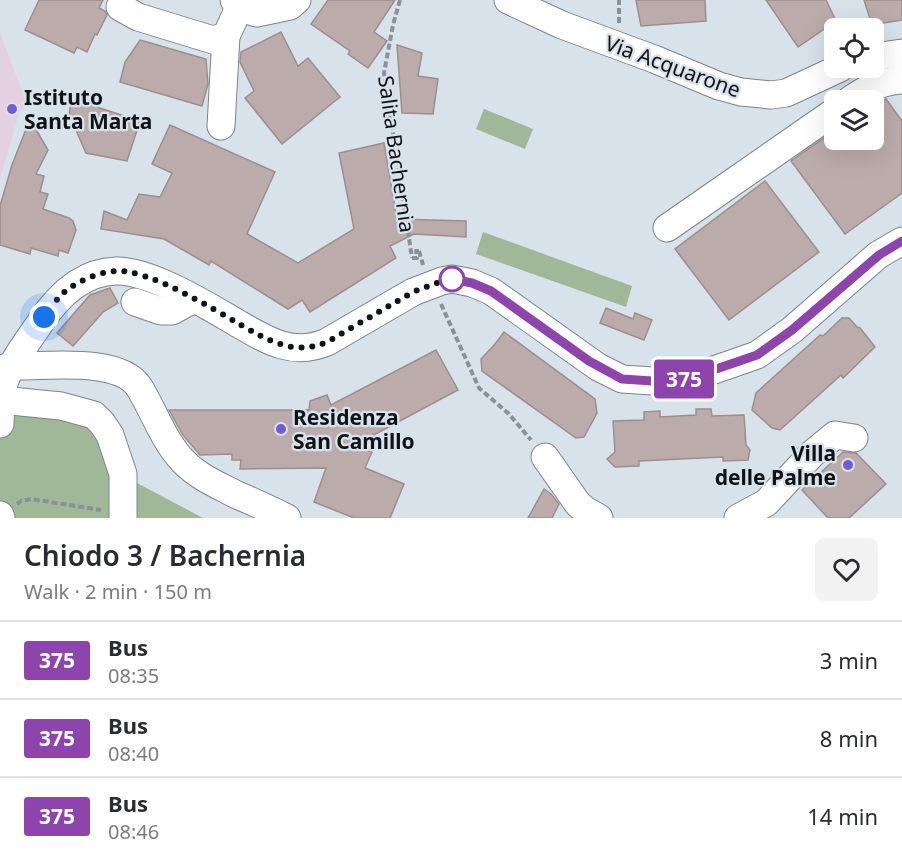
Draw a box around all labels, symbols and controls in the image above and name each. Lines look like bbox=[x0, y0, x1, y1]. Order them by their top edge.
map controls bbox=[824, 18, 884, 150]
button: locate bbox=[824, 18, 884, 78]
street label: Via Acquarone bbox=[601, 29, 745, 103]
street label: Salita Bachernia bbox=[372, 74, 422, 234]
place label: Istituto Santa Marta bbox=[24, 83, 152, 135]
button: layers bbox=[824, 90, 884, 150]
marker: Istituto Santa Marta bbox=[5, 102, 19, 116]
unlabelled marker bbox=[439, 266, 465, 292]
your location bbox=[29, 302, 59, 332]
line badge: 375 bbox=[650, 360, 718, 398]
text: 375 bbox=[666, 365, 702, 393]
place label: Residenza San Camillo bbox=[293, 403, 415, 455]
marker: Residenza San Camillo bbox=[274, 422, 288, 436]
place label: Villa delle Palme bbox=[715, 439, 836, 491]
marker: Villa delle Palme bbox=[841, 458, 855, 472]
text: Chiodo 3 / Bachernia bbox=[24, 536, 306, 574]
button: heart bbox=[815, 538, 878, 601]
text: Walk · 2 min · 150 m bbox=[24, 578, 212, 605]
text: Bus bbox=[108, 632, 148, 662]
text: 3 min bbox=[820, 645, 878, 675]
text: 375 bbox=[39, 646, 75, 674]
text: 08:35 bbox=[108, 662, 159, 689]
text: Bus bbox=[108, 710, 148, 740]
text: 8 min bbox=[820, 723, 878, 753]
text: 375 bbox=[39, 724, 75, 752]
text: 08:40 bbox=[108, 740, 159, 767]
text: Bus bbox=[108, 788, 148, 818]
text: 14 min bbox=[807, 801, 878, 831]
text: 375 bbox=[39, 802, 75, 830]
text: 08:46 bbox=[108, 818, 159, 845]

